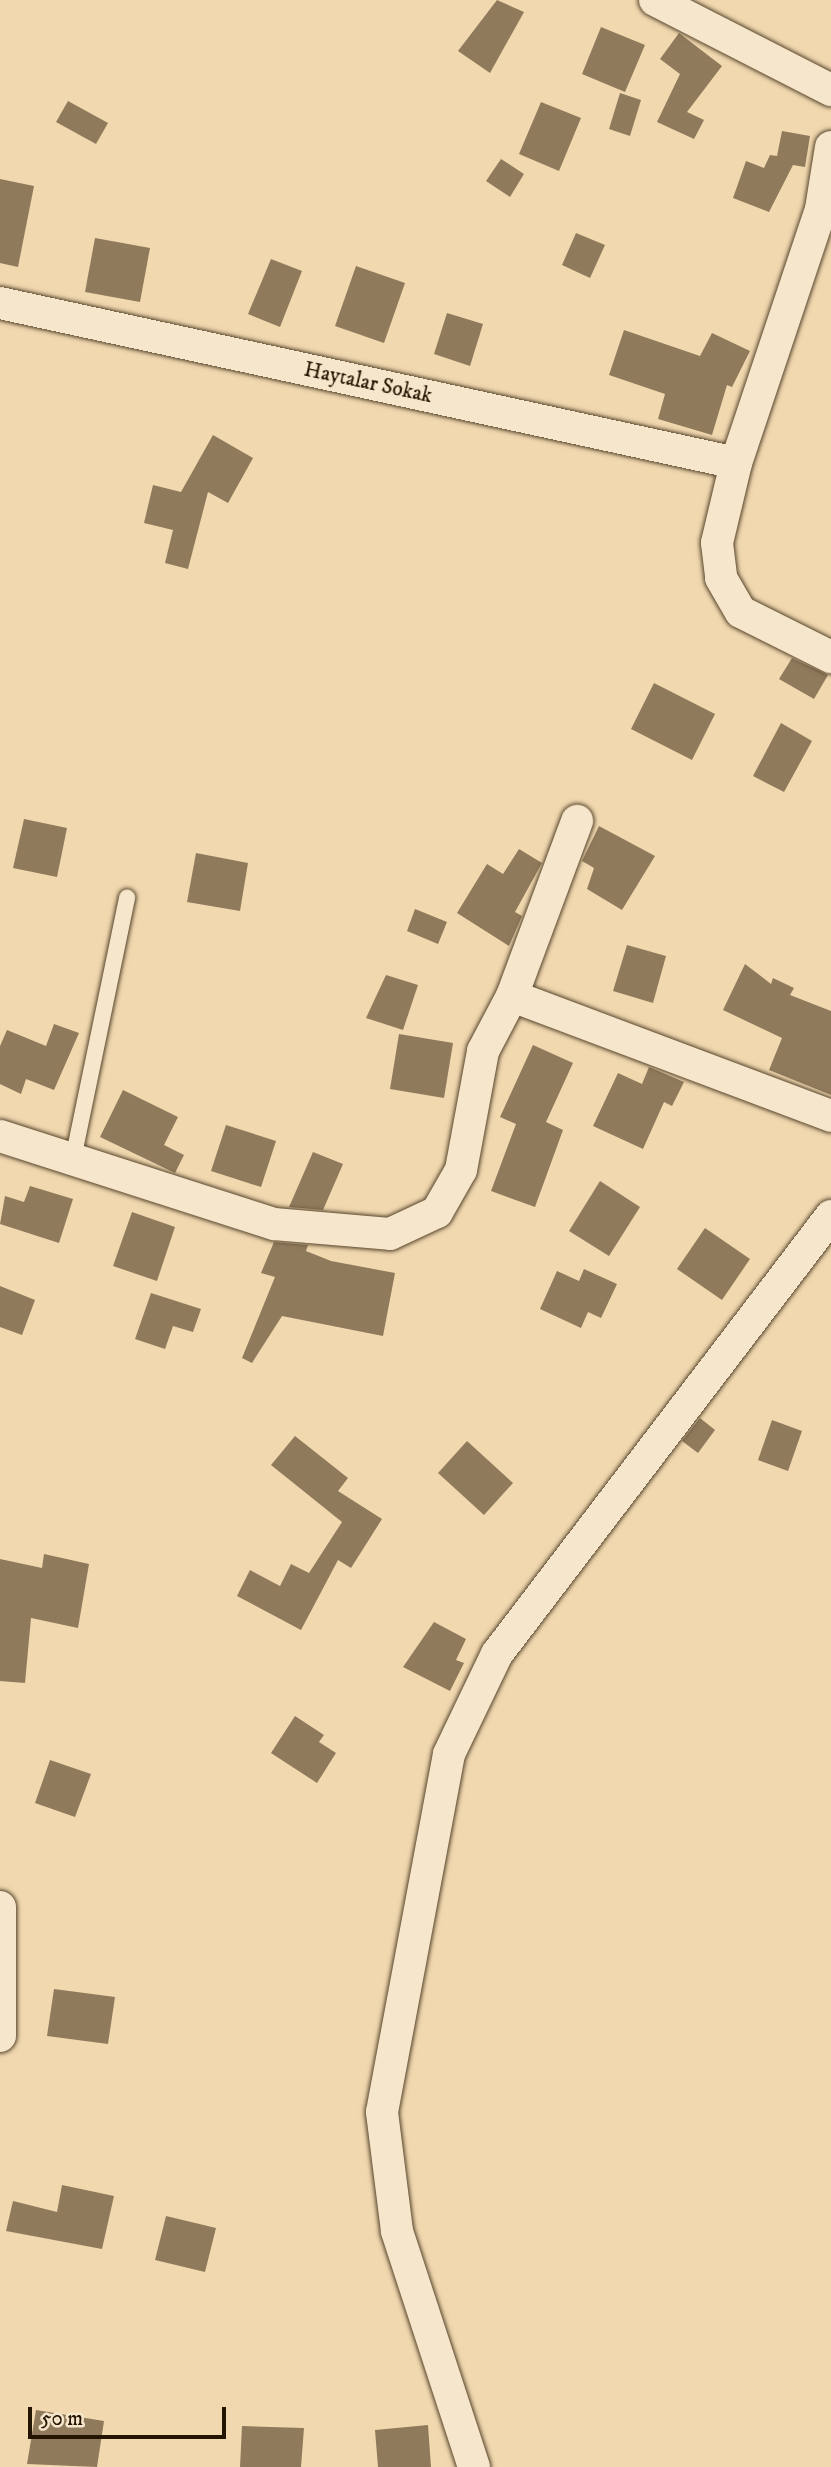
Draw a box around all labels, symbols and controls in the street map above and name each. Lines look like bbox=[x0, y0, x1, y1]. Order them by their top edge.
street label: Haytalar Sokak bbox=[302, 357, 434, 409]
scale bar bbox=[32, 2394, 229, 2438]
text: 50 m bbox=[41, 2406, 83, 2432]

